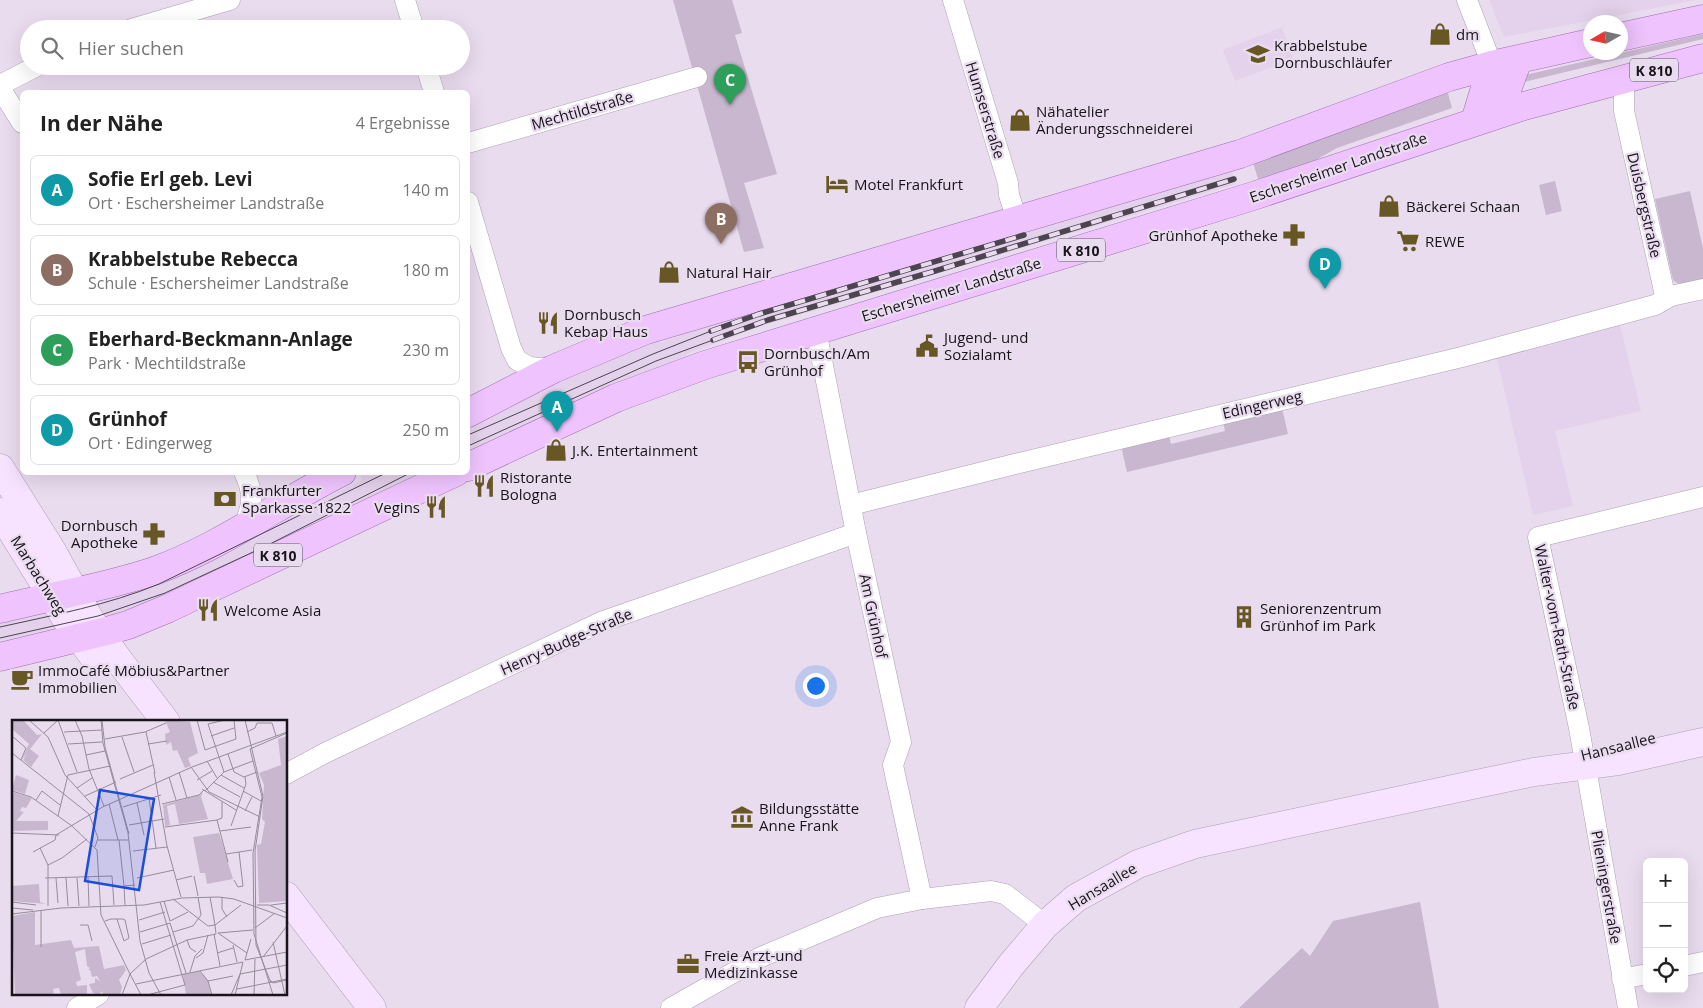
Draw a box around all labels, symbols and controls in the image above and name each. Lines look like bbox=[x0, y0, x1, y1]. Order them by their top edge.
north arrow bbox=[1583, 15, 1628, 60]
search box bbox=[20, 20, 470, 75]
shop icon: dm bbox=[1427, 21, 1453, 47]
place label: dm bbox=[1456, 24, 1479, 44]
icon: search bbox=[38, 34, 66, 62]
text: Hier suchen bbox=[78, 35, 184, 61]
place label: Krabbelstube Dornbuschläufer bbox=[1274, 35, 1392, 72]
school or university icon: Krabbelstube Dornbuschläufer bbox=[1245, 41, 1271, 67]
road number: K 810 bbox=[1630, 58, 1678, 82]
street label: Humserstraße bbox=[962, 59, 1010, 161]
pin: C bbox=[714, 64, 746, 105]
street label: Mechtildstraße bbox=[529, 86, 635, 134]
place label: Nähatelier Änderungsschneiderei bbox=[1036, 101, 1193, 138]
shop icon: Nähatelier Änderungsschneiderei bbox=[1007, 107, 1033, 133]
text: In der Nähe bbox=[40, 109, 163, 137]
text: 4 Ergebnisse bbox=[356, 112, 450, 134]
street label: Eschersheimer Landstraße bbox=[1247, 127, 1429, 207]
street label: Duisbergstraße bbox=[1623, 150, 1667, 260]
text: Sofie Erl geb. Levi bbox=[88, 166, 252, 192]
hotel icon: Motel Frankfurt bbox=[824, 171, 850, 197]
place label: Motel Frankfurt bbox=[854, 174, 963, 194]
text: A bbox=[51, 179, 63, 201]
text: 140 m bbox=[403, 179, 449, 201]
text: Ort · Eschersheimer Landstraße bbox=[88, 192, 324, 214]
shop icon: Bäckerei Schaan bbox=[1376, 193, 1402, 219]
place label: Bäckerei Schaan bbox=[1406, 196, 1520, 216]
pin: B bbox=[705, 203, 737, 244]
pharmacy icon: Grünhof Apotheke bbox=[1281, 222, 1307, 248]
place label: Grünhof Apotheke bbox=[1148, 225, 1278, 245]
supermarket icon: REWE bbox=[1395, 228, 1421, 254]
place label: REWE bbox=[1425, 231, 1465, 251]
road number: K 810 bbox=[1057, 238, 1105, 262]
text: Krabbelstube Rebecca bbox=[88, 246, 298, 272]
pin: D bbox=[1309, 248, 1341, 289]
street label: Eschersheimer Landstraße bbox=[859, 252, 1043, 326]
text: B bbox=[52, 259, 62, 281]
text: 180 m bbox=[403, 259, 449, 281]
shop icon: Natural Hair bbox=[656, 259, 682, 285]
place label: Natural Hair bbox=[686, 262, 772, 282]
text: Schule · Eschersheimer Landstraße bbox=[88, 272, 349, 294]
place label: Dornbusch Kebap Haus bbox=[564, 304, 648, 341]
restaurant icon: Dornbusch Kebap Haus bbox=[535, 310, 561, 336]
text: Eberhard-Beckmann-Anlage bbox=[88, 326, 353, 352]
place label: Jugend- und Sozialamt bbox=[942, 327, 1028, 364]
public building icon: Jugend- und Sozialamt bbox=[914, 333, 940, 359]
text: C bbox=[52, 339, 62, 361]
text: 230 m bbox=[403, 339, 449, 361]
place label: Dornbusch/Am Grünhof bbox=[764, 343, 870, 380]
bus stop icon: Dornbusch/Am Grünhof bbox=[735, 349, 761, 375]
text: Park · Mechtildstraße bbox=[88, 352, 246, 374]
street label: Edingerweg bbox=[1220, 385, 1304, 423]
pin: A bbox=[541, 391, 573, 432]
text: Grünhof bbox=[88, 406, 167, 432]
text: D bbox=[51, 419, 63, 441]
text: 250 m bbox=[403, 419, 449, 441]
text: Ort · Edingerweg bbox=[88, 432, 212, 454]
shop icon: J.K. Entertainment bbox=[543, 437, 569, 463]
place label: J.K. Entertainment bbox=[570, 440, 698, 460]
place label: Ristorante Bologna bbox=[500, 467, 572, 504]
restaurant icon: Ristorante Bologna bbox=[471, 473, 497, 499]
place label: Frankfurter Sparkasse 1822 bbox=[242, 480, 351, 517]
bank icon: Frankfurter Sparkasse 1822 bbox=[212, 486, 238, 512]
restaurant icon: Vegins bbox=[423, 494, 449, 520]
place label: Vegins bbox=[374, 497, 420, 517]
place label: Dornbusch Apotheke bbox=[61, 515, 138, 552]
pharmacy icon: Dornbusch Apotheke bbox=[141, 521, 167, 547]
street label: Marbachweg bbox=[7, 532, 71, 618]
street label: Walter-vom-Rath-Straße bbox=[1531, 542, 1585, 712]
road number: K 810 bbox=[254, 544, 302, 566]
street label: Am Grünhof bbox=[855, 572, 893, 661]
restaurant icon: Welcome Asia bbox=[195, 597, 221, 623]
place label: Seniorenzentrum Grünhof im Park bbox=[1260, 598, 1382, 635]
place label: Welcome Asia bbox=[224, 600, 321, 620]
street label: Henry-Budge-Straße bbox=[497, 603, 635, 679]
building icon: Seniorenzentrum Grünhof im Park bbox=[1231, 604, 1257, 630]
place label: ImmoCafé Möbius&Partner Immobilien bbox=[38, 660, 229, 697]
cafe icon: ImmoCafé Möbius&Partner Immobilien bbox=[9, 666, 35, 692]
your location bbox=[803, 673, 829, 699]
inset map bbox=[12, 720, 288, 996]
street label: Hansaallee bbox=[1578, 727, 1658, 765]
place label: Bildungsstätte Anne Frank bbox=[759, 798, 859, 835]
museum icon: Bildungsstätte Anne Frank bbox=[729, 804, 755, 830]
street label: Plieningerstraße bbox=[1587, 829, 1627, 945]
street label: Hansaallee bbox=[1064, 858, 1140, 914]
map controls bbox=[1643, 858, 1688, 993]
button: + bbox=[1643, 858, 1688, 903]
button: − bbox=[1643, 903, 1688, 948]
place label: Freie Arzt-und Medizinkasse bbox=[704, 945, 803, 982]
button: locate bbox=[1643, 948, 1688, 993]
office icon: Freie Arzt-und Medizinkasse bbox=[675, 951, 701, 977]

